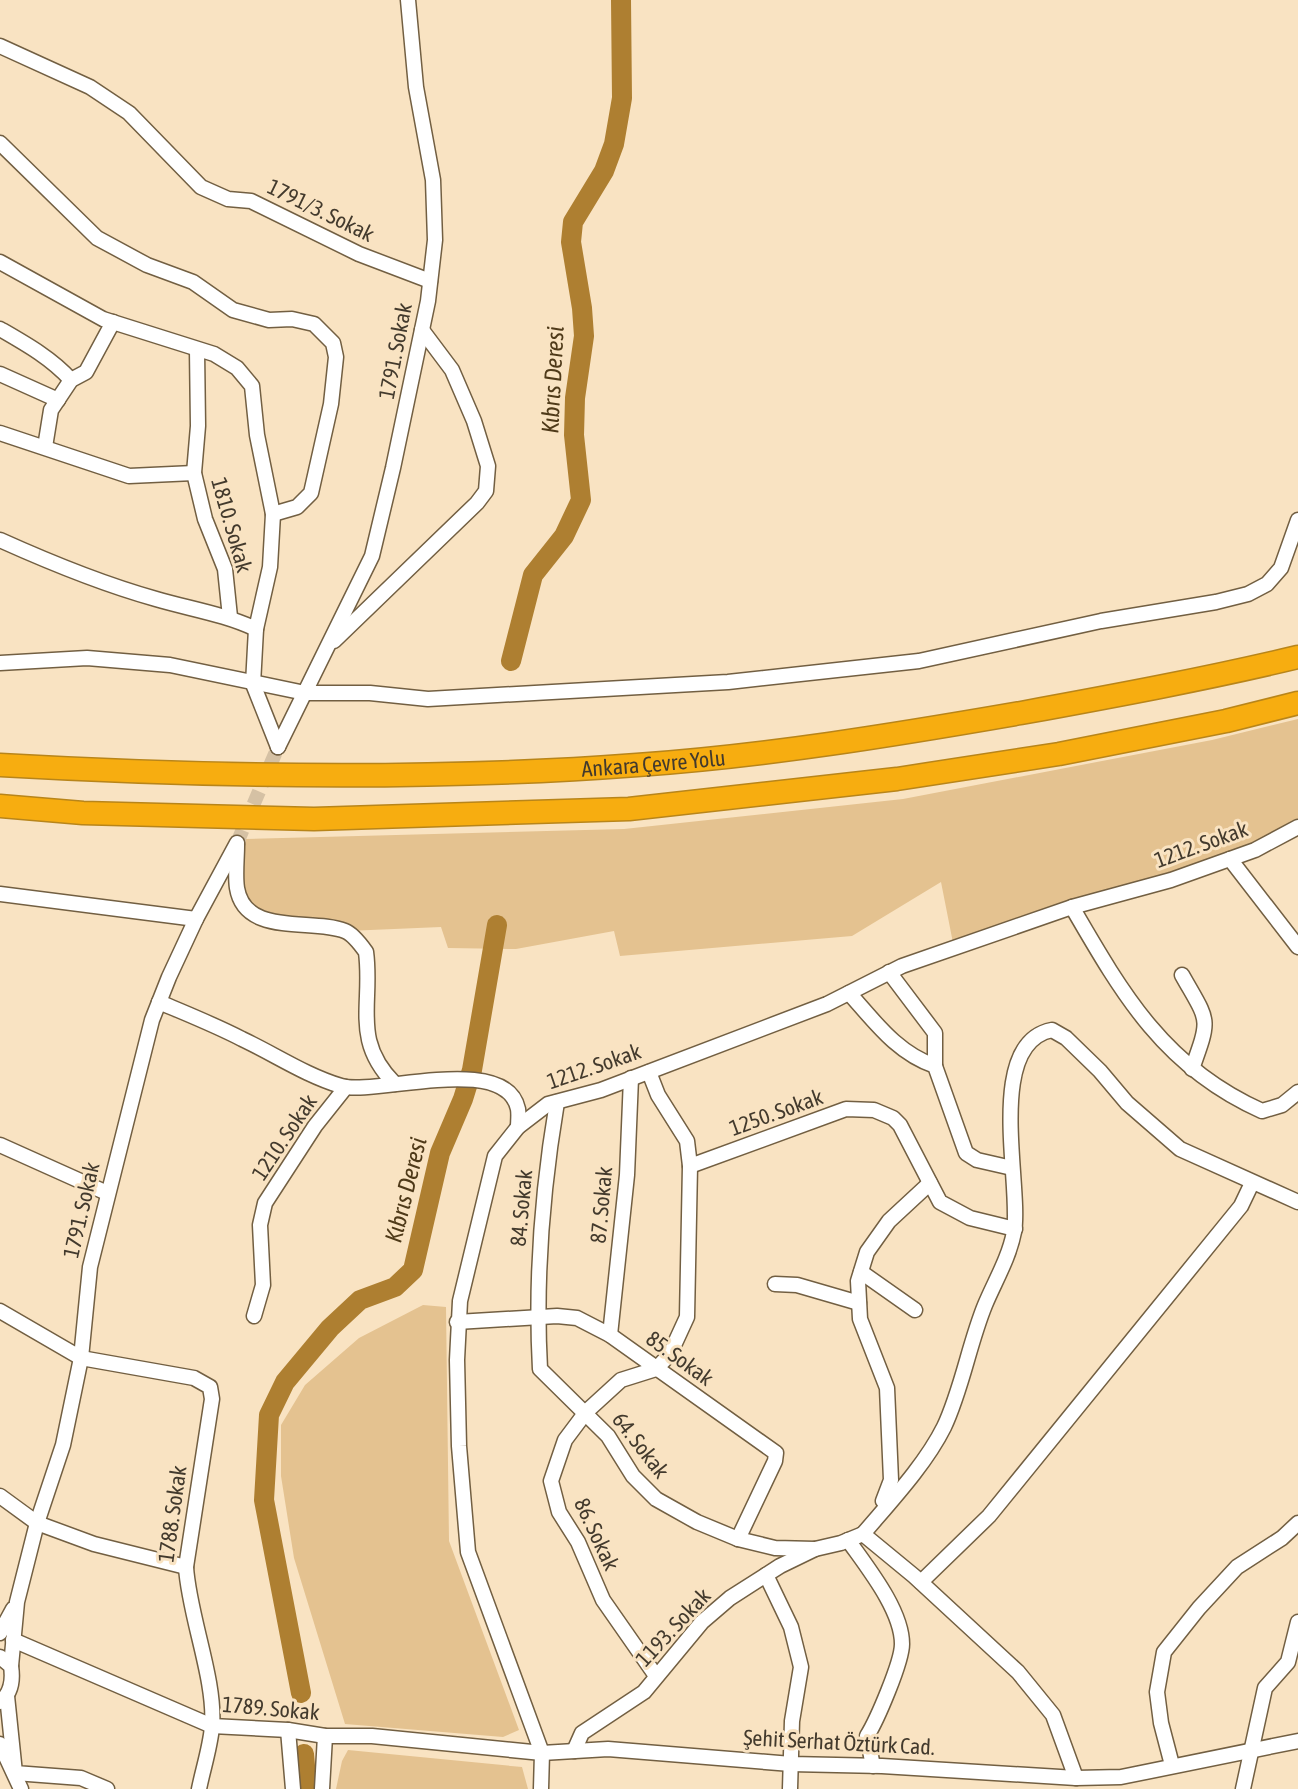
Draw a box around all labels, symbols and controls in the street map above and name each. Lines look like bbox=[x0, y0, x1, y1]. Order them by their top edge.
street label: 1791/3. Sokak bbox=[264, 173, 379, 247]
street label: 1791. Sokak bbox=[373, 300, 417, 401]
water label: Kıbrıs Deresi bbox=[536, 326, 569, 434]
street label: 1810. Sokak bbox=[206, 475, 258, 576]
street label: Ankara Çevre Yolu bbox=[581, 744, 727, 782]
street label: 1212. Sokak bbox=[1151, 815, 1252, 873]
street label: 1212. Sokak bbox=[544, 1038, 645, 1094]
street label: 1250. Sokak bbox=[726, 1083, 827, 1141]
street label: 1210. Sokak bbox=[246, 1089, 322, 1185]
water label: Kıbrıs Deresi bbox=[379, 1135, 432, 1245]
street label: 1791. Sokak bbox=[57, 1159, 105, 1260]
street label: 87. Sokak bbox=[585, 1165, 617, 1244]
street label: 84. Sokak bbox=[505, 1168, 537, 1247]
street label: 85. Sokak bbox=[641, 1325, 719, 1391]
street label: 64. Sokak bbox=[607, 1407, 675, 1484]
street label: 1788. Sokak bbox=[152, 1464, 192, 1564]
street label: 86. Sokak bbox=[569, 1494, 625, 1575]
street label: 1193. Sokak bbox=[630, 1582, 716, 1672]
street label: 1789. Sokak bbox=[221, 1691, 321, 1725]
street label: Şehit Serhat Öztürk Cad. bbox=[743, 1724, 935, 1760]

